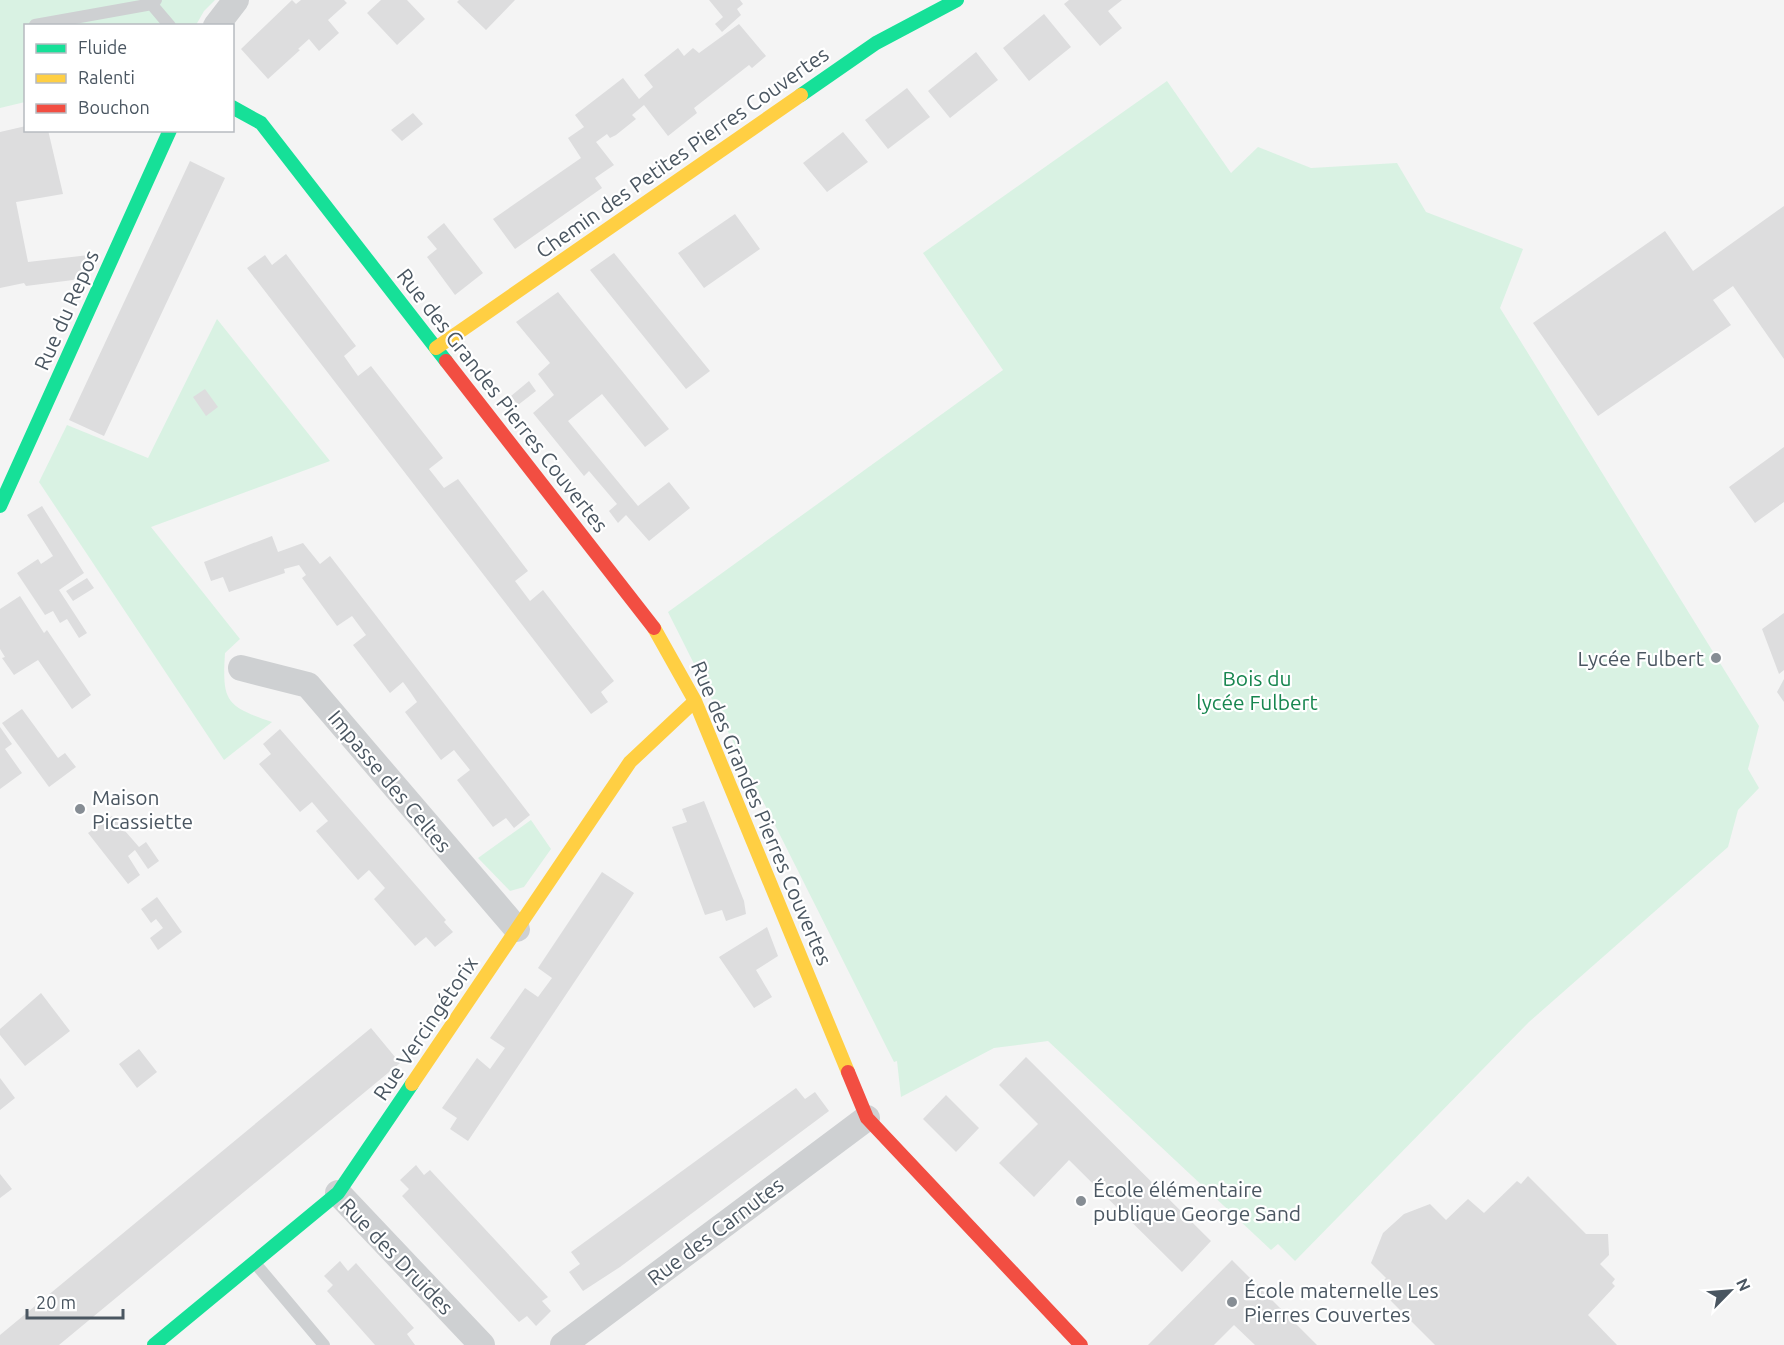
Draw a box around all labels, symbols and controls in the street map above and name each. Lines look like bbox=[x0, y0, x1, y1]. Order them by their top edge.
legend bbox=[24, 24, 234, 132]
text: Fluide bbox=[78, 37, 127, 57]
street label: Chemin des Petites Pierres Couvertes bbox=[531, 41, 833, 263]
text: Ralenti bbox=[78, 67, 135, 87]
text: Bouchon bbox=[78, 97, 150, 117]
street label: Rue du Repos bbox=[29, 246, 103, 374]
street label: Rue des Grandes Pierres Couvertes bbox=[393, 263, 613, 537]
place label: Lycée Fulbert bbox=[1577, 646, 1704, 670]
marker: Lycée Fulbert bbox=[1709, 651, 1723, 665]
street label: Rue des Grandes Pierres Couvertes bbox=[687, 657, 837, 969]
park label: Bois du lycée Fulbert bbox=[1196, 666, 1318, 714]
street label: Impasse des Celtes bbox=[324, 705, 456, 857]
place label: Maison Picassiette bbox=[92, 785, 193, 833]
marker: Maison Picassiette bbox=[73, 802, 87, 816]
street label: Rue Vercingétorix bbox=[368, 951, 482, 1104]
street label: Rue des Carnutes bbox=[642, 1172, 788, 1290]
place label: École élémentaire publique George Sand bbox=[1093, 1177, 1301, 1225]
street label: Rue des Druides bbox=[336, 1193, 458, 1319]
marker: École élémentaire publique George Sand bbox=[1074, 1194, 1088, 1208]
north arrow bbox=[1700, 1261, 1760, 1321]
text: N bbox=[1733, 1275, 1754, 1294]
place label: École maternelle Les Pierres Couvertes bbox=[1244, 1278, 1439, 1326]
scale bar bbox=[27, 1282, 123, 1320]
text: 20 m bbox=[36, 1292, 76, 1312]
marker: École maternelle Les Pierres Couvertes bbox=[1225, 1295, 1239, 1309]

